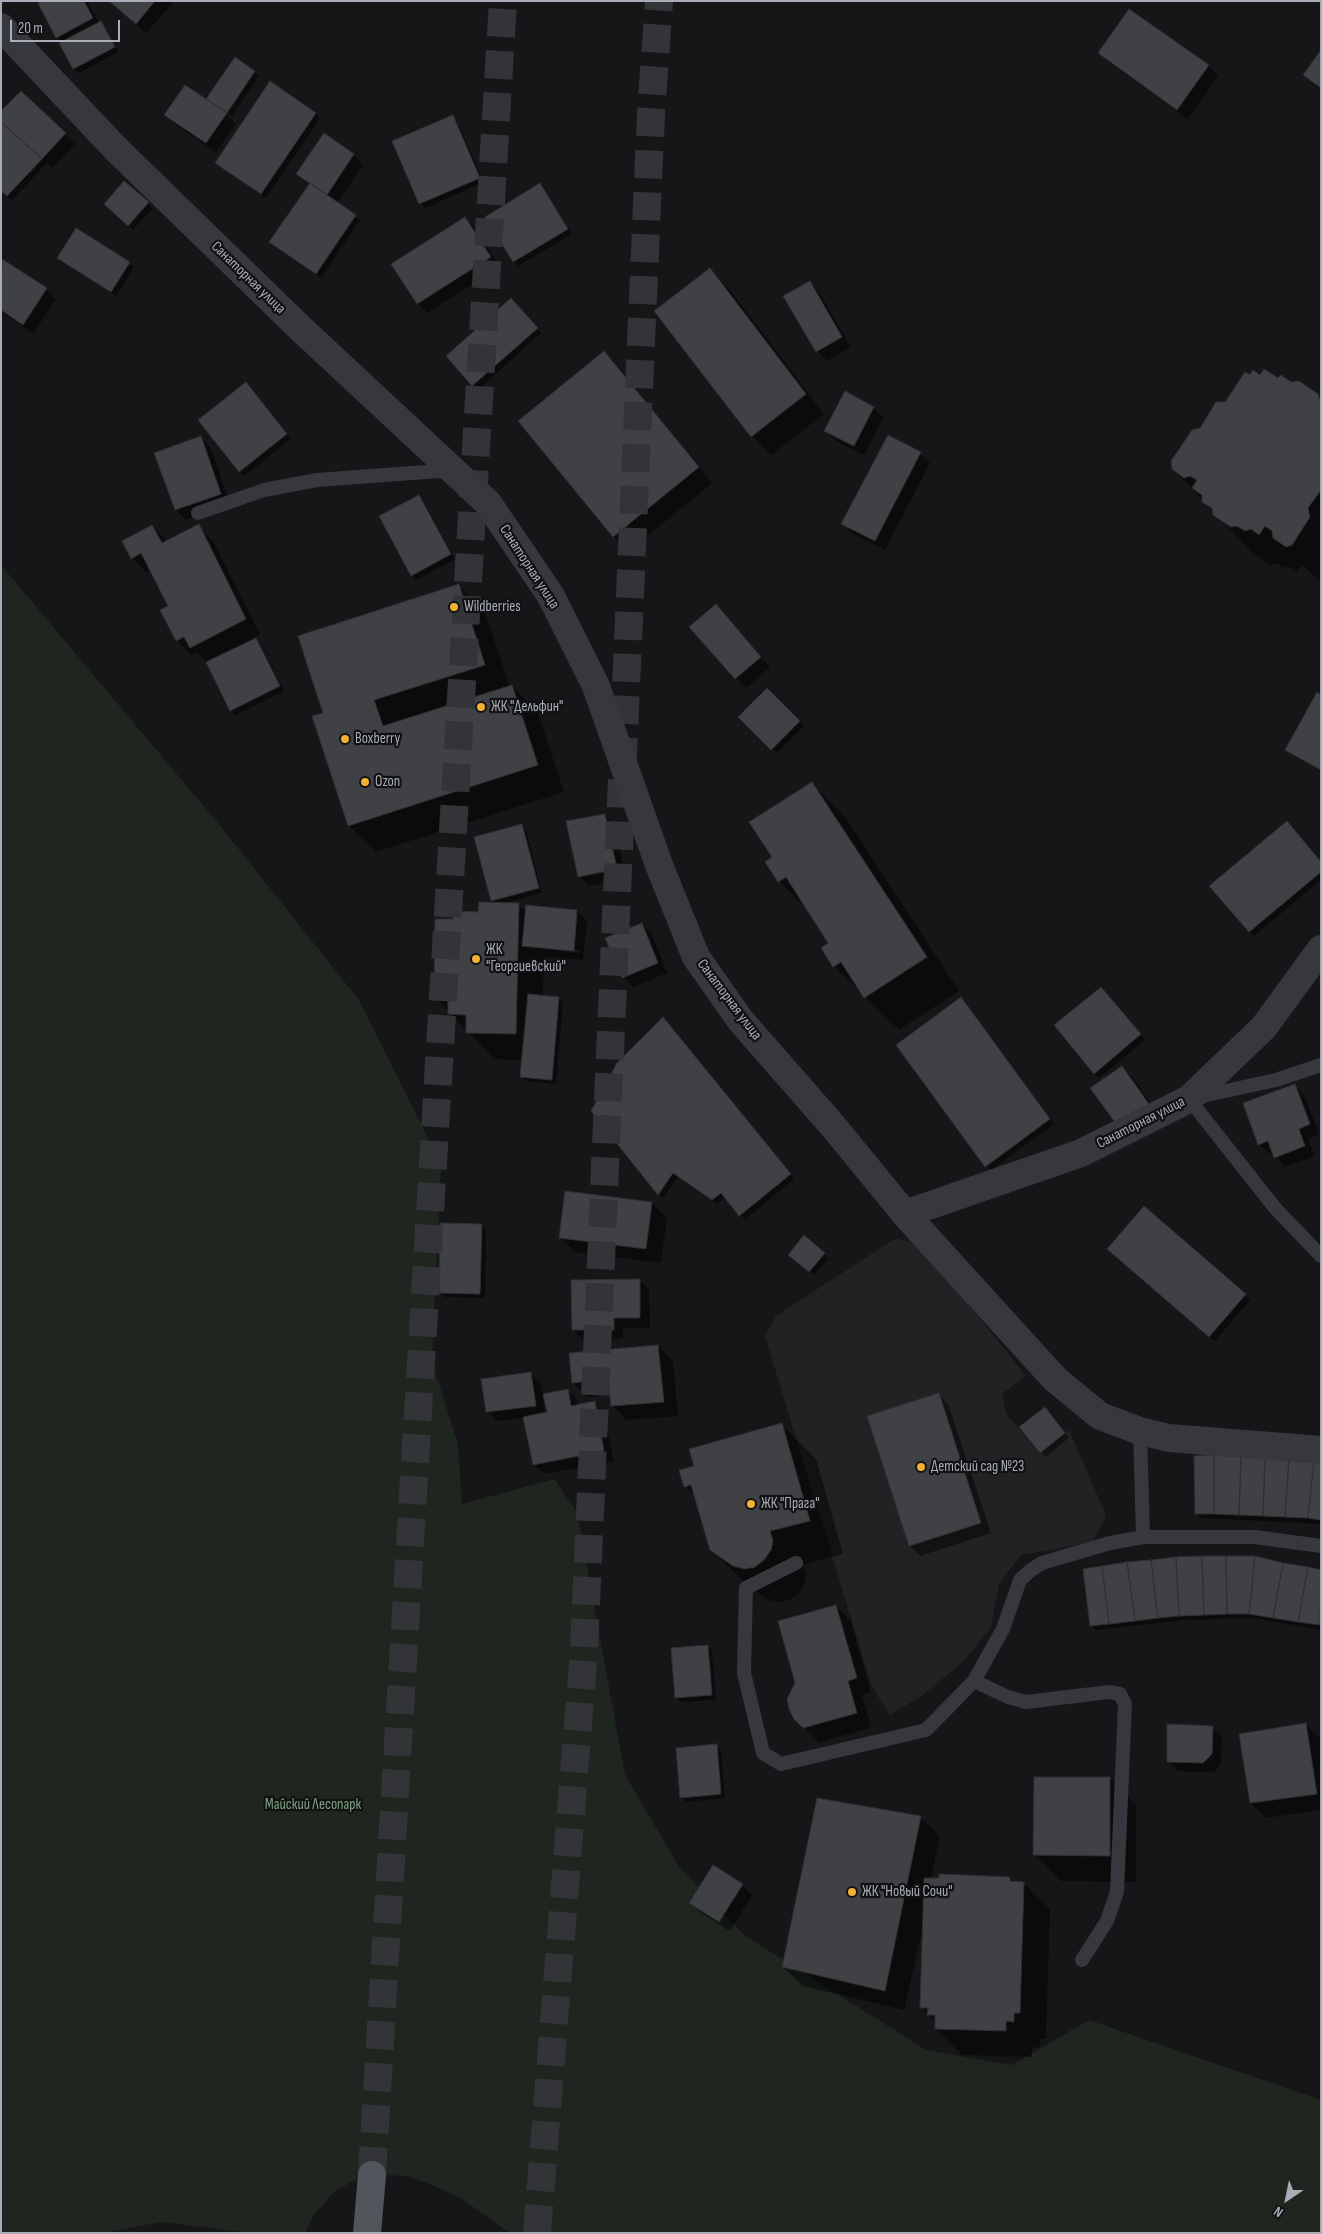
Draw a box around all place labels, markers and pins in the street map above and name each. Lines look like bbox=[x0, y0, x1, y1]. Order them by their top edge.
place label: Wildberries bbox=[464, 598, 521, 616]
marker: Wildberries bbox=[448, 601, 460, 613]
place label: ЖК "Дельфин" bbox=[491, 698, 563, 716]
marker: ЖК "Дельфин" bbox=[475, 701, 487, 713]
place label: Boxberry bbox=[355, 730, 400, 748]
marker: Boxberry bbox=[339, 733, 351, 745]
place label: Ozon bbox=[375, 773, 400, 791]
marker: Ozon bbox=[359, 776, 371, 788]
place label: ЖК "Георгиевский" bbox=[486, 941, 566, 976]
marker: ЖК "Георгиевский" bbox=[470, 953, 482, 965]
place label: Детский сад №23 bbox=[931, 1458, 1024, 1476]
marker: Детский сад №23 bbox=[915, 1461, 927, 1473]
place label: ЖК "Прага" bbox=[761, 1495, 820, 1513]
marker: ЖК "Прага" bbox=[745, 1498, 757, 1510]
place label: ЖК "Новый Сочи" bbox=[862, 1883, 953, 1901]
marker: ЖК "Новый Сочи" bbox=[846, 1886, 858, 1898]

